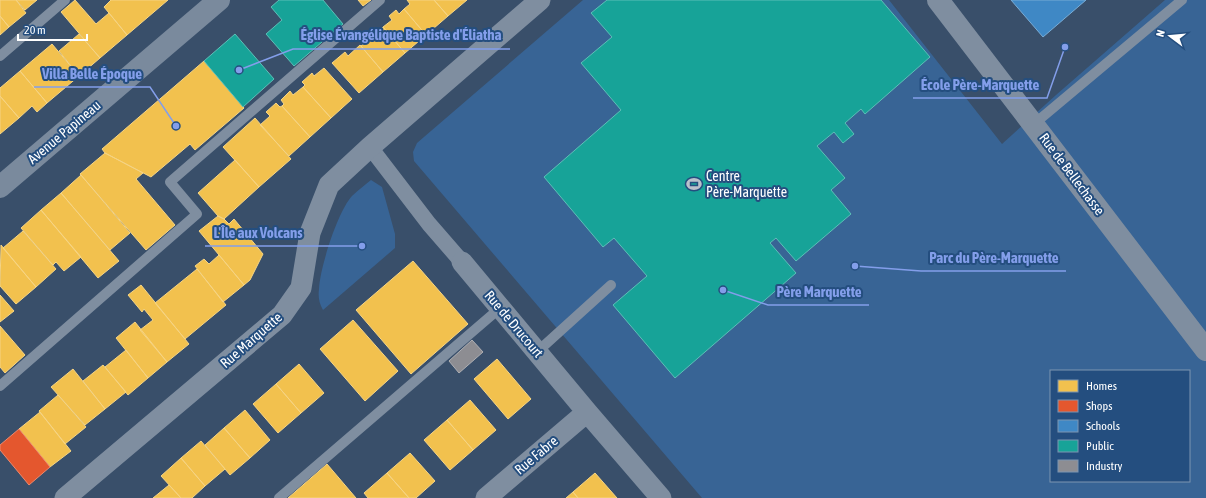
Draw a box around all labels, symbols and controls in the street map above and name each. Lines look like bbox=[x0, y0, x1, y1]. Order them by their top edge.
scale bar bbox=[18, 16, 87, 42]
north arrow bbox=[1150, 16, 1190, 56]
callout: Église Évangélique Baptiste d'Éliatha bbox=[293, 22, 510, 49]
text: 20 m bbox=[24, 23, 46, 37]
text: Église Évangélique Baptiste d'Éliatha bbox=[301, 26, 501, 43]
text: N bbox=[1154, 28, 1167, 38]
callout: Villa Belle Époque bbox=[34, 60, 150, 87]
text: Villa Belle Époque bbox=[41, 65, 142, 82]
callout: École Père-Marquette bbox=[913, 71, 1047, 98]
text: École Père-Marquette bbox=[921, 76, 1039, 93]
street label: Avenue Papineau bbox=[24, 97, 104, 167]
street label: Rue de Bellechasse bbox=[1036, 130, 1108, 218]
place label: Centre Père-Marquette bbox=[706, 168, 787, 200]
sports icon: Centre Père-Marquette bbox=[685, 175, 703, 193]
callout: L'Île aux Volcans bbox=[205, 219, 311, 246]
text: L'Île aux Volcans bbox=[213, 224, 303, 241]
callout: Parc du Père-Marquette bbox=[921, 244, 1066, 271]
text: Parc du Père-Marquette bbox=[929, 249, 1059, 266]
callout: Père Marquette bbox=[768, 278, 869, 305]
text: Père Marquette bbox=[776, 283, 862, 300]
street label: Rue de Drucourt bbox=[481, 287, 547, 361]
street label: Rue Marquette bbox=[217, 309, 285, 371]
legend bbox=[1050, 370, 1190, 482]
text: Homes bbox=[1086, 379, 1117, 393]
text: Shops bbox=[1086, 399, 1112, 413]
text: Schools bbox=[1086, 419, 1120, 433]
street label: Rue Fabre bbox=[511, 432, 561, 478]
text: Public bbox=[1086, 439, 1114, 453]
text: Industry bbox=[1086, 459, 1123, 473]

